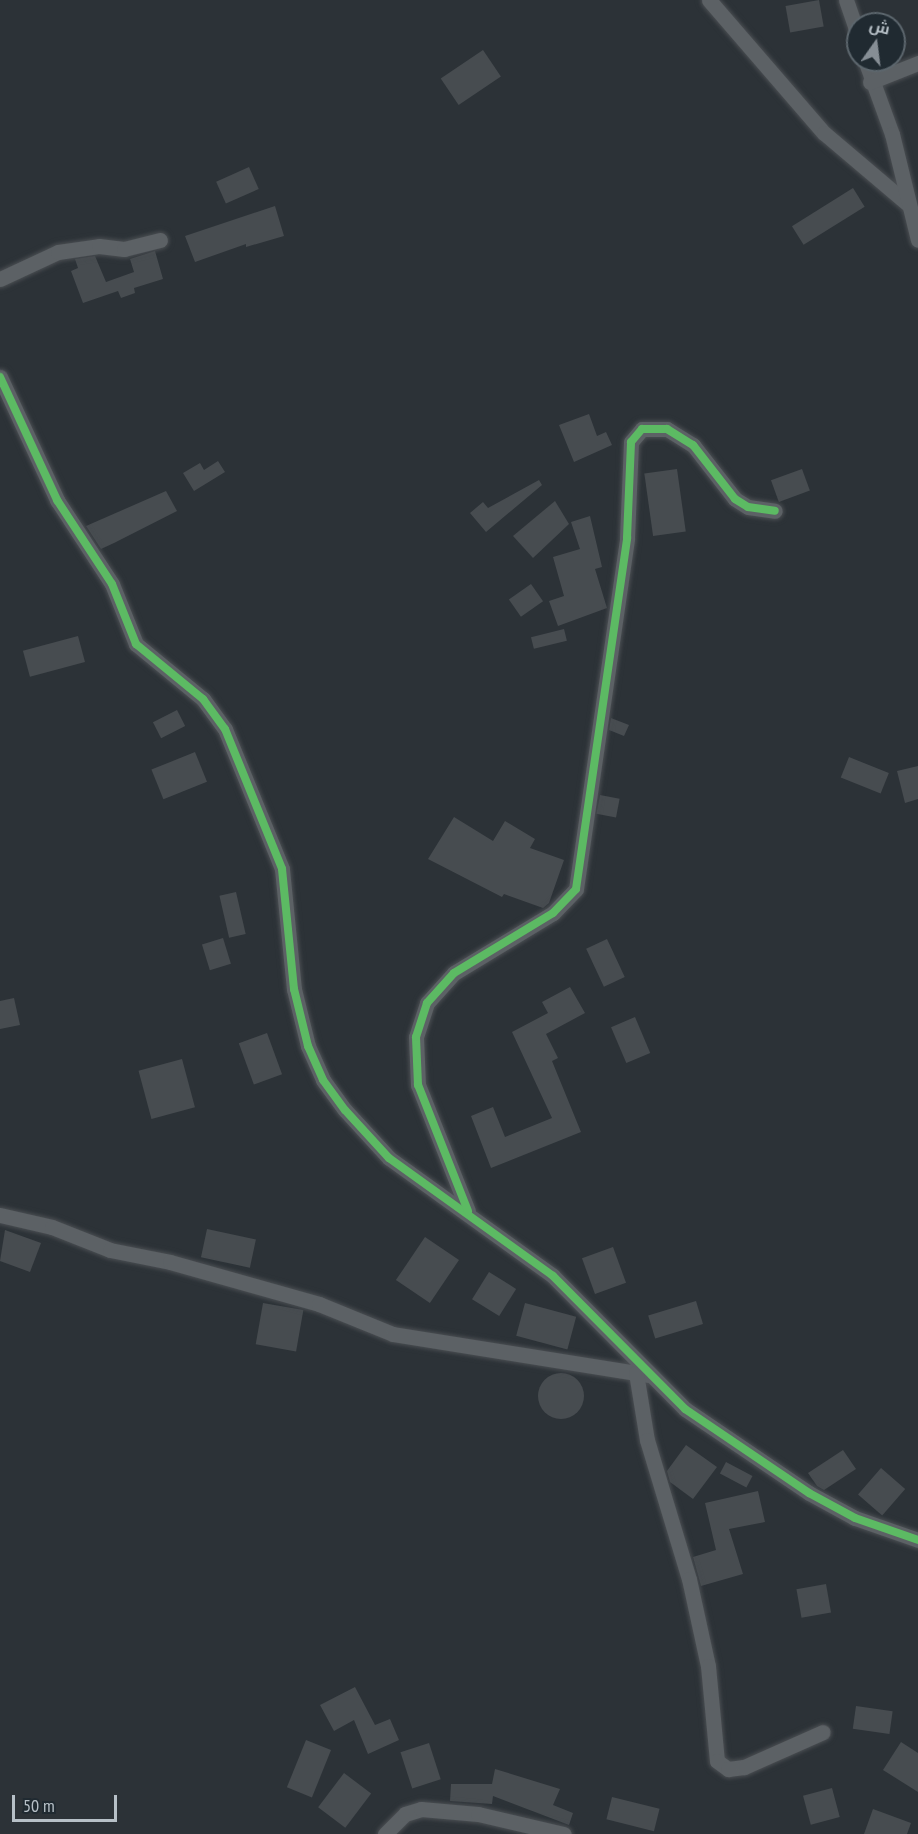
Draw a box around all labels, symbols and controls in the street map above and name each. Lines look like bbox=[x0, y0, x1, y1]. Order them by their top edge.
north arrow bbox=[846, 12, 906, 72]
text: ش bbox=[867, 14, 892, 39]
scale bar bbox=[15, 1783, 120, 1821]
text: 50 m bbox=[23, 1794, 55, 1817]

